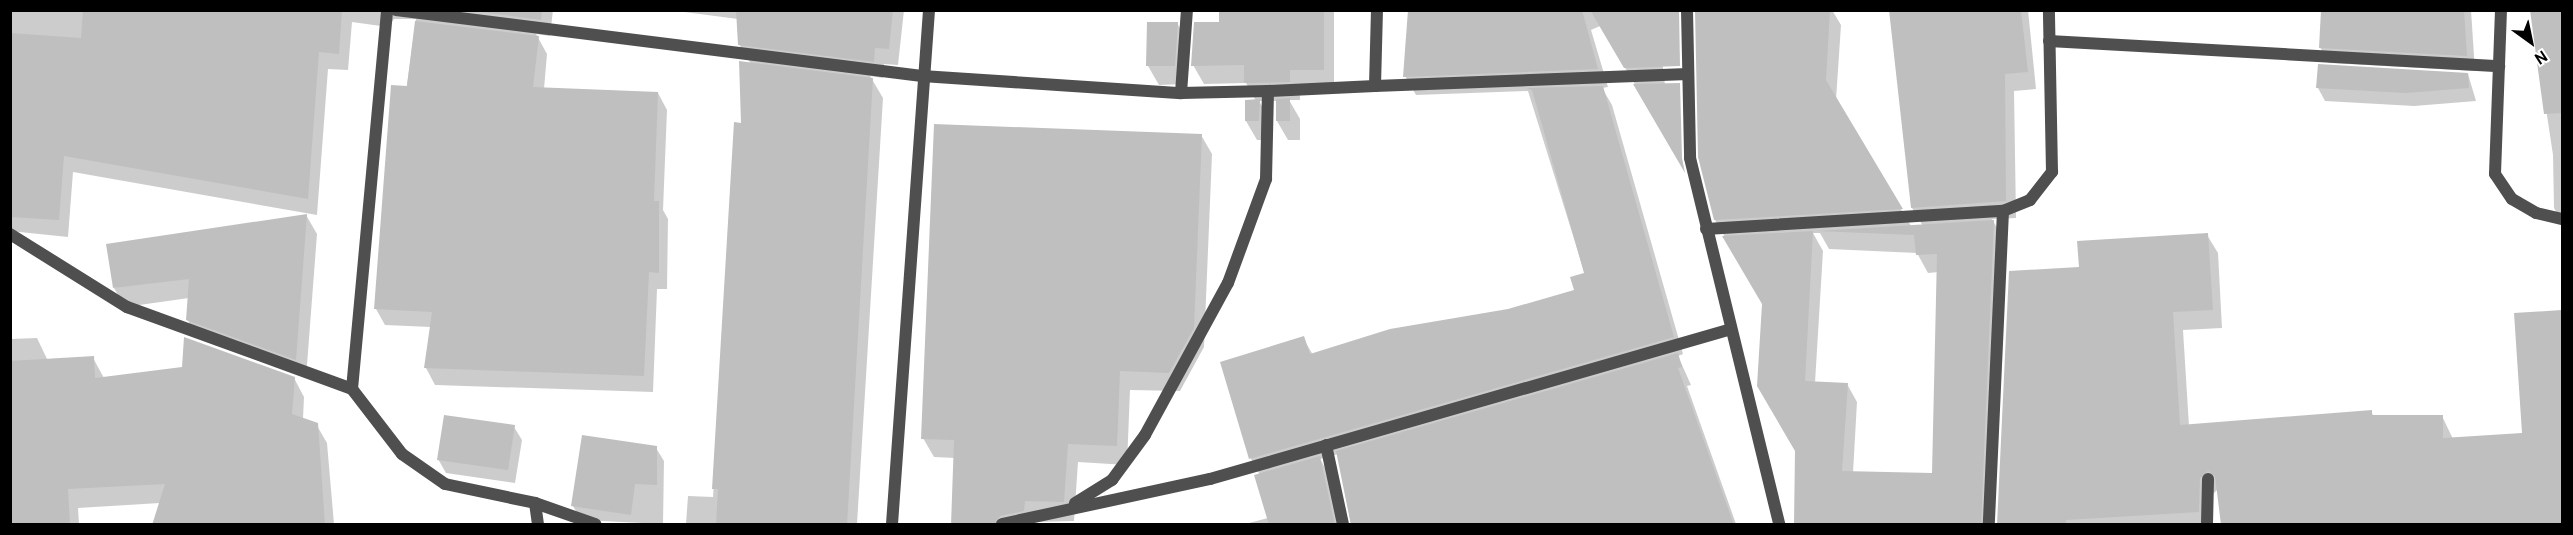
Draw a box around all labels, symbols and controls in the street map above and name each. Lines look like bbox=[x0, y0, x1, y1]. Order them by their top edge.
north arrow bbox=[2501, 12, 2561, 72]
text: N bbox=[2531, 46, 2551, 69]

